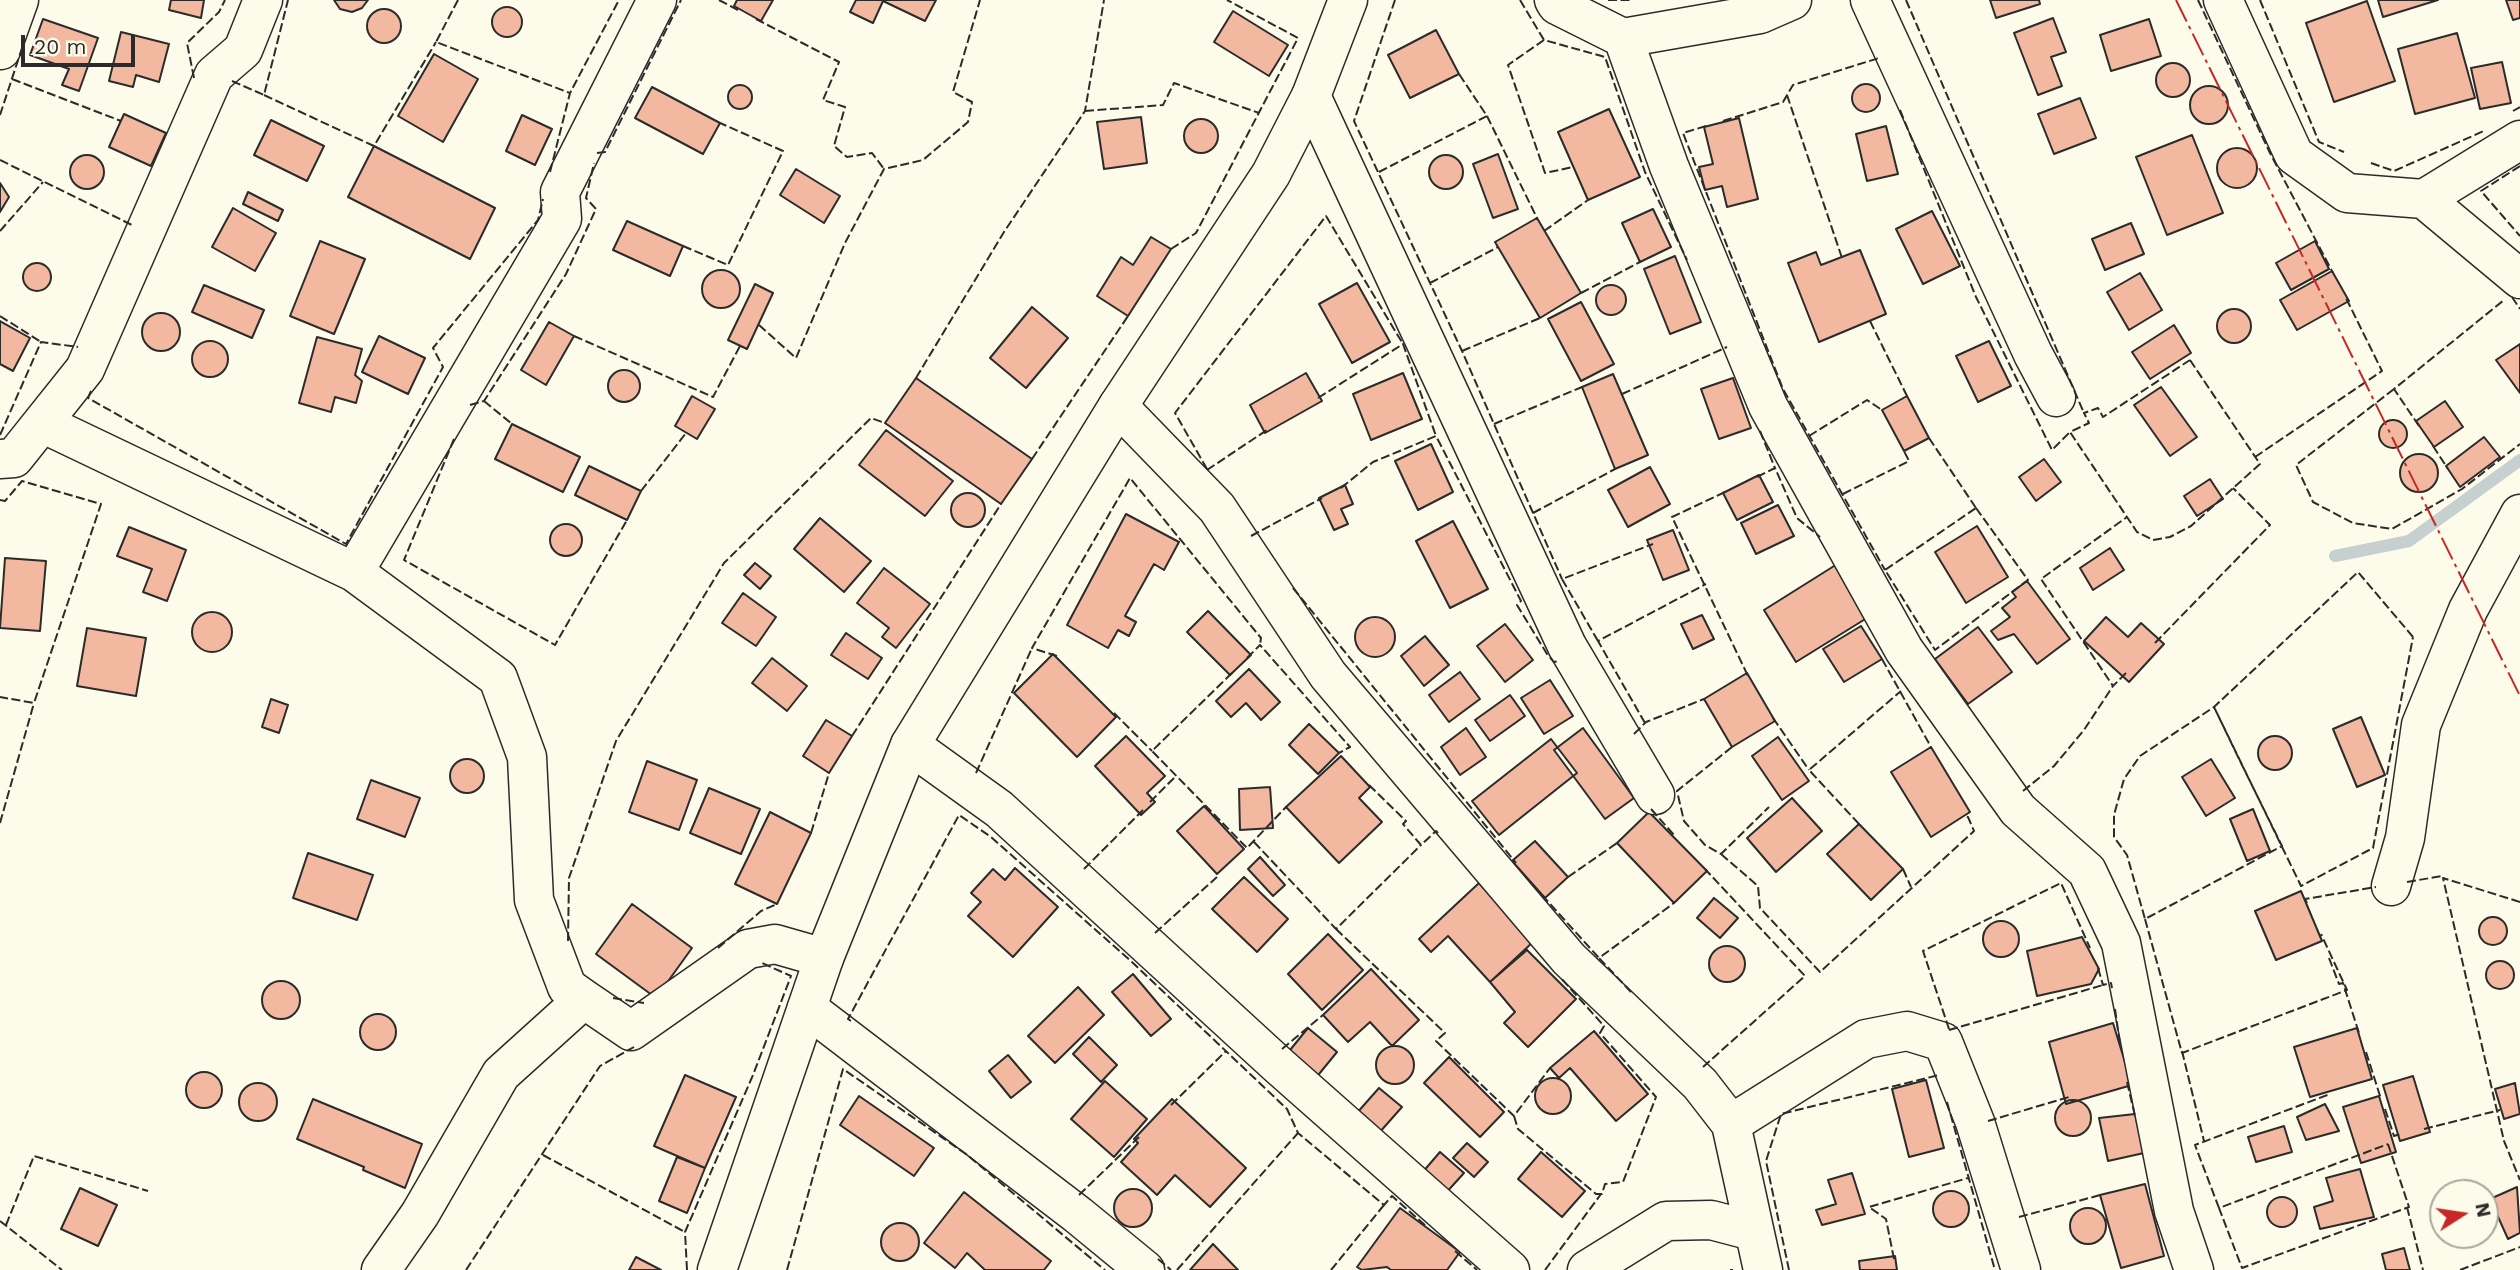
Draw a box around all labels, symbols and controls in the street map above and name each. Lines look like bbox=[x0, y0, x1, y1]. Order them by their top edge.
scale bar bbox=[24, 21, 138, 65]
text: 20 m bbox=[34, 34, 86, 59]
north arrow bbox=[2429, 1179, 2499, 1249]
text: N bbox=[2470, 1201, 2496, 1219]

